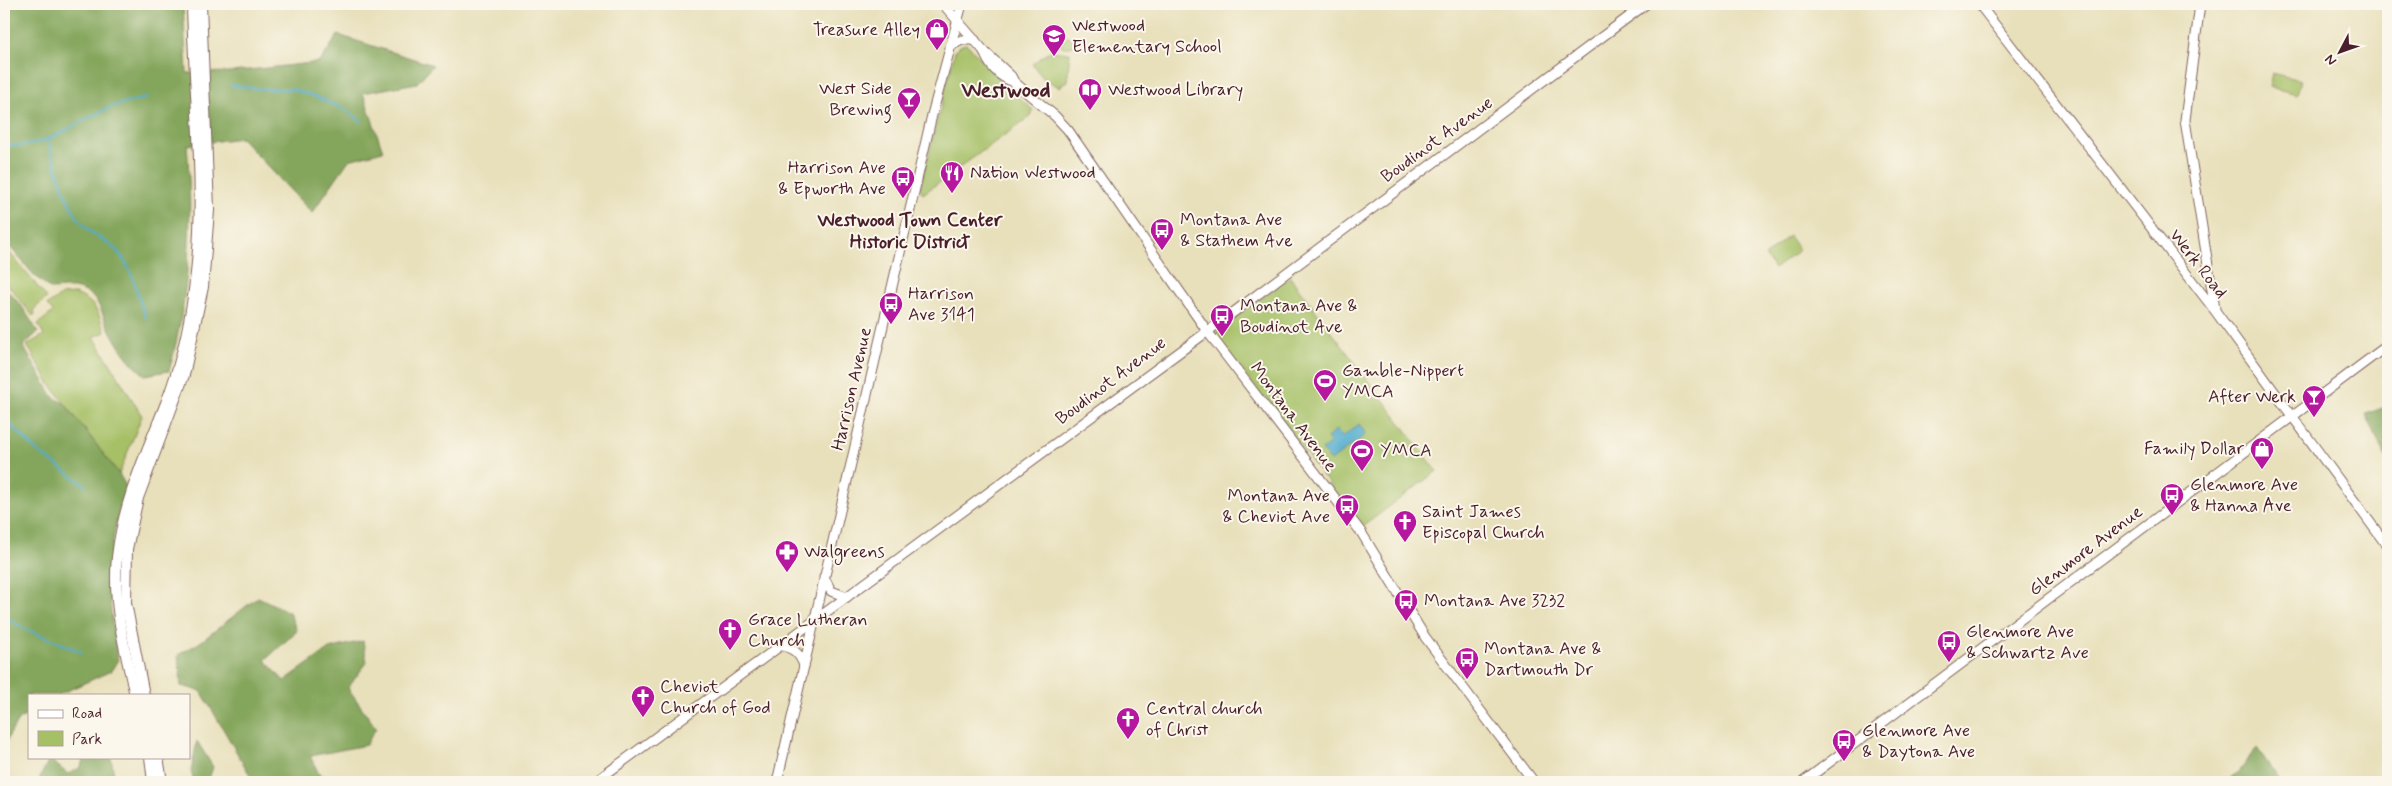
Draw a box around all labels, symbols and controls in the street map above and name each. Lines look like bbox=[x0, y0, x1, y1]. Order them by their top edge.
place label: Westwood Elementary School bbox=[1072, 14, 1222, 59]
shop icon: Treasure Alley bbox=[924, 17, 950, 51]
place label: Treasure Alley bbox=[813, 18, 920, 42]
school or university icon: Westwood Elementary School bbox=[1041, 23, 1067, 57]
north arrow bbox=[2314, 28, 2364, 78]
text: N bbox=[2321, 50, 2341, 69]
place label: West Side Brewing bbox=[819, 77, 892, 124]
district label: Westwood bbox=[960, 77, 1051, 105]
library icon: Westwood Library bbox=[1077, 77, 1103, 111]
place label: Westwood Library bbox=[1108, 78, 1243, 102]
bar icon: West Side Brewing bbox=[896, 86, 922, 120]
street label: Boudinot Avenue bbox=[1376, 91, 1498, 189]
place label: Harrison Ave & Epworth Ave bbox=[778, 156, 886, 201]
restaurant icon: Nation Westwood bbox=[939, 160, 965, 194]
place label: Nation Westwood bbox=[970, 161, 1096, 185]
bus stop icon: Harrison Ave & Epworth Ave bbox=[890, 165, 916, 199]
district label: Westwood Town Center Historic District bbox=[817, 208, 1004, 255]
place label: Montana Ave & Stathem Ave bbox=[1180, 208, 1293, 253]
bus stop icon: Montana Ave & Stathem Ave bbox=[1149, 217, 1175, 251]
street label: Werk Road bbox=[2163, 224, 2233, 304]
place label: Harrison Ave 3141 bbox=[908, 282, 975, 327]
bus stop icon: Harrison Ave 3141 bbox=[878, 291, 904, 325]
place label: Montana Ave & Boudinot Ave bbox=[1240, 294, 1358, 339]
bus stop icon: Montana Ave & Boudinot Ave bbox=[1209, 303, 1235, 337]
street label: Harrison Avenue bbox=[826, 325, 878, 453]
street label: Boudinot Avenue bbox=[1051, 331, 1171, 431]
street label: Montana Avenue bbox=[1244, 357, 1342, 477]
place label: Gamble-Nippert YMCA bbox=[1342, 359, 1464, 404]
sports icon: Gamble-Nippert YMCA bbox=[1312, 368, 1338, 402]
bar icon: After Werk bbox=[2301, 384, 2327, 418]
place label: After Werk bbox=[2208, 385, 2296, 409]
shop icon: Family Dollar bbox=[2249, 436, 2275, 470]
place label: Family Dollar bbox=[2144, 437, 2245, 461]
sports icon: YMCA bbox=[1349, 438, 1375, 472]
place label: YMCA bbox=[1380, 439, 1432, 463]
place label: Glenmore Ave & Hanna Ave bbox=[2190, 473, 2298, 518]
bus stop icon: Glenmore Ave & Hanna Ave bbox=[2159, 482, 2185, 516]
place label: Montana Ave & Cheviot Ave bbox=[1222, 484, 1330, 529]
bus stop icon: Montana Ave & Cheviot Ave bbox=[1334, 493, 1360, 527]
place label: Saint James Episcopal Church bbox=[1422, 500, 1545, 545]
street label: Glenmore Avenue bbox=[2024, 500, 2148, 602]
church icon: Saint James Episcopal Church bbox=[1392, 509, 1418, 543]
pharmacy icon: Walgreens bbox=[774, 539, 800, 573]
place label: Walgreens bbox=[804, 540, 885, 565]
bus stop icon: Montana Ave 3232 bbox=[1393, 588, 1419, 622]
place label: Montana Ave 3232 bbox=[1424, 589, 1565, 613]
place label: Grace Lutheran Church bbox=[748, 608, 868, 653]
church icon: Grace Lutheran Church bbox=[717, 617, 743, 651]
place label: Glenmore Ave & Schwartz Ave bbox=[1966, 620, 2089, 665]
bus stop icon: Glenmore Ave & Schwartz Ave bbox=[1936, 629, 1962, 663]
place label: Montana Ave & Dartmouth Dr bbox=[1484, 637, 1602, 682]
bus stop icon: Montana Ave & Dartmouth Dr bbox=[1454, 646, 1480, 680]
place label: Cheviot Church of God bbox=[660, 675, 771, 720]
church icon: Cheviot Church of God bbox=[630, 684, 656, 718]
legend bbox=[28, 694, 190, 758]
place label: Central church of Christ bbox=[1146, 697, 1263, 742]
text: Road bbox=[72, 704, 102, 724]
church icon: Central church of Christ bbox=[1115, 706, 1141, 740]
place label: Glenmore Ave & Daytona Ave bbox=[1862, 719, 1975, 764]
bus stop icon: Glenmore Ave & Daytona Ave bbox=[1831, 728, 1857, 762]
text: Park bbox=[72, 730, 102, 750]

